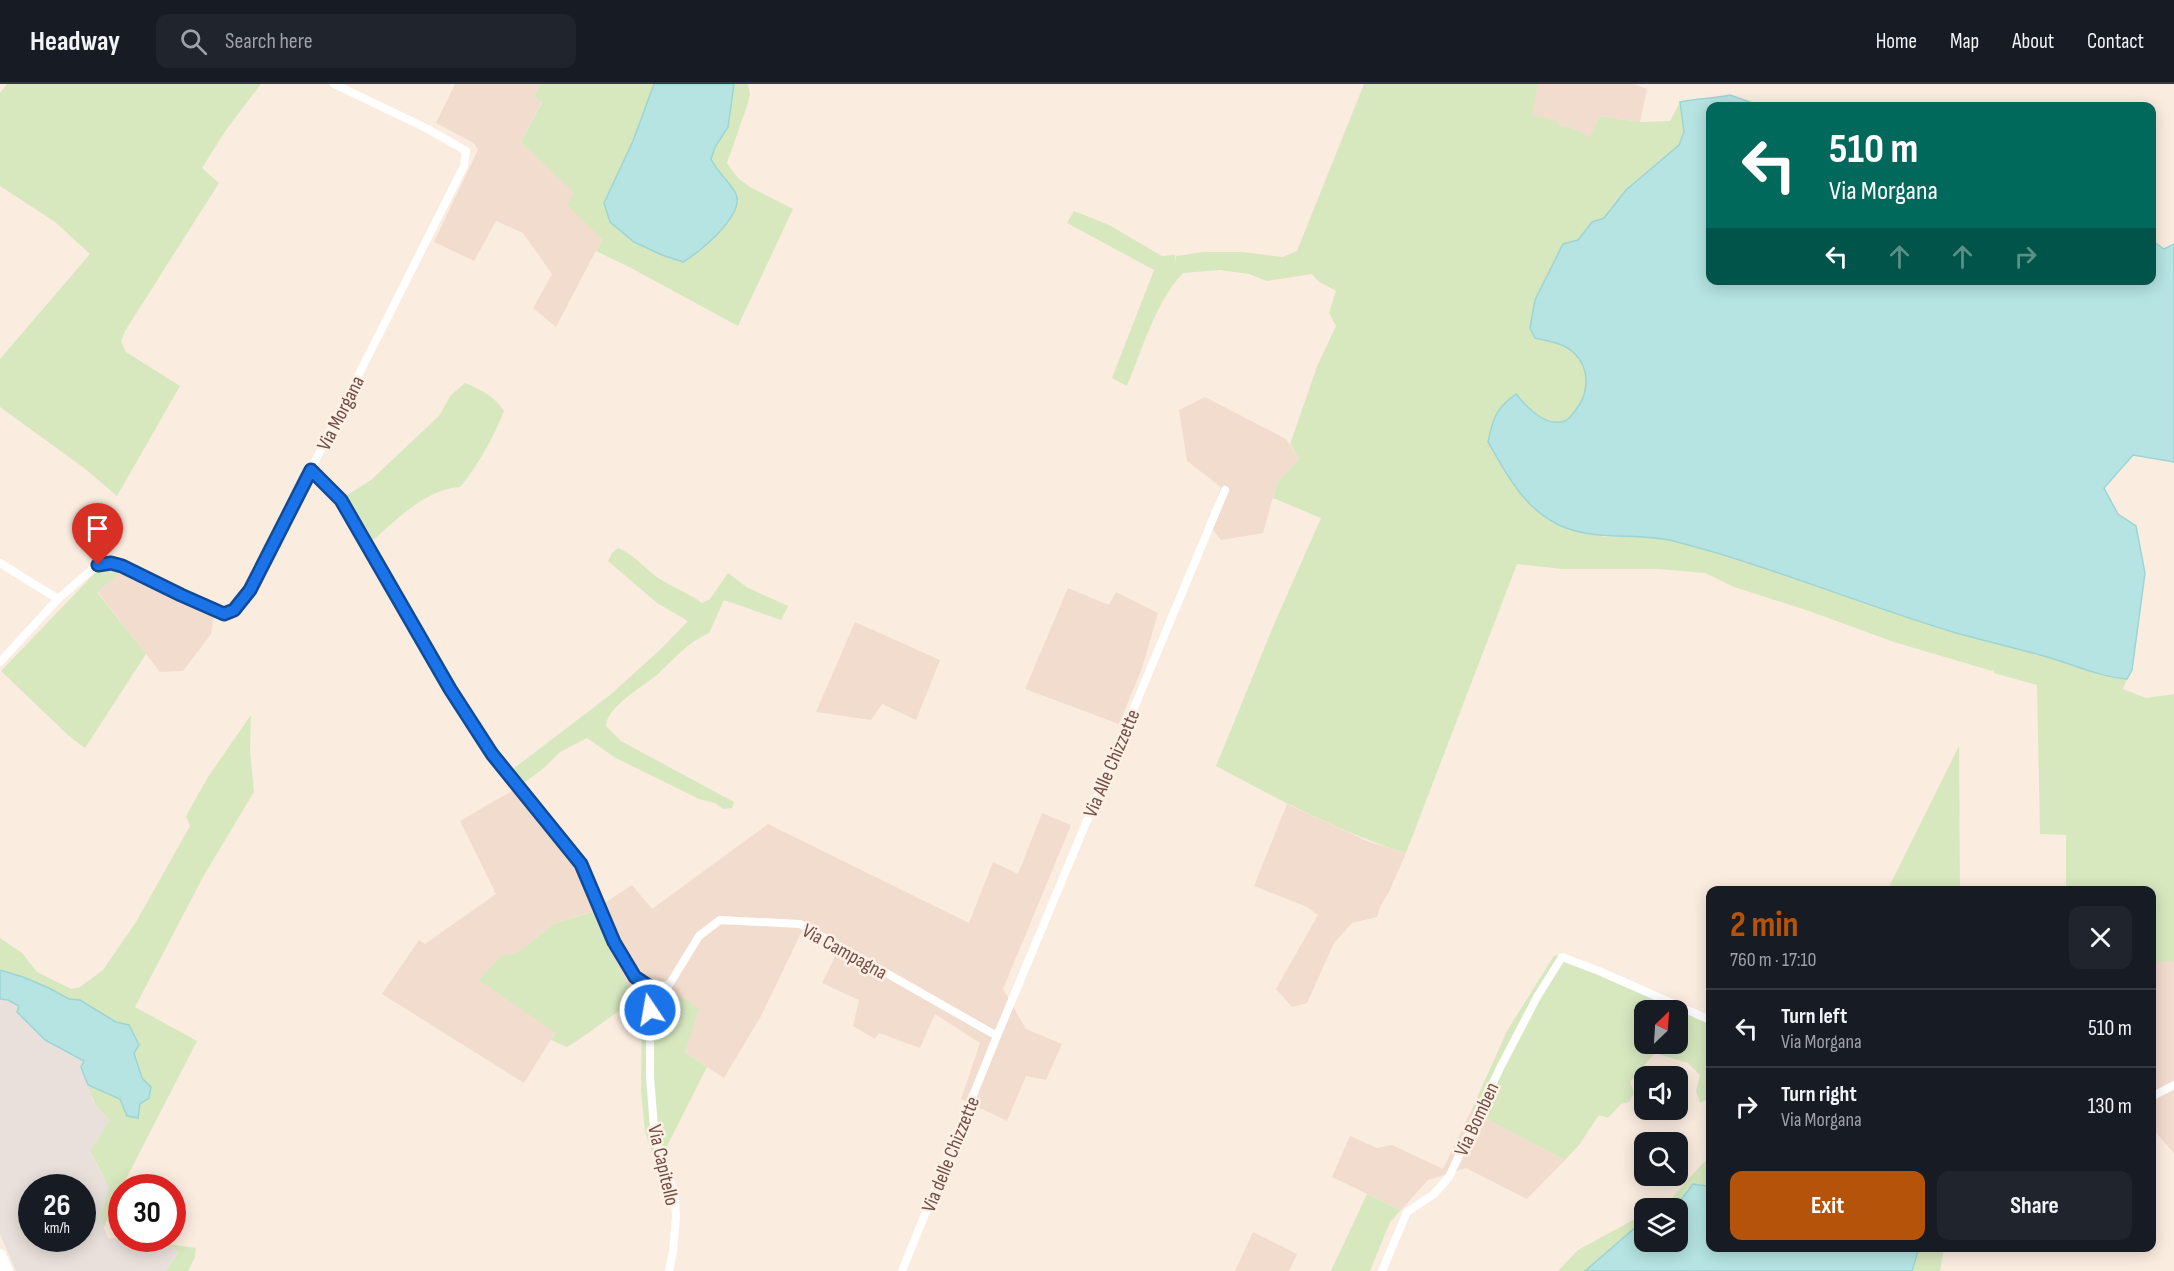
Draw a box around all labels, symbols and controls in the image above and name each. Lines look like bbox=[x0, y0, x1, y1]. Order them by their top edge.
search box bbox=[156, 14, 576, 68]
text: Headway bbox=[30, 25, 120, 58]
icon: search bbox=[177, 25, 210, 58]
text: Search here bbox=[225, 28, 312, 55]
text: Home bbox=[1876, 29, 1917, 54]
text: Map bbox=[1950, 29, 1979, 54]
text: About bbox=[2012, 29, 2054, 54]
text: Contact bbox=[2087, 29, 2144, 54]
text: 510 m bbox=[1829, 124, 1918, 175]
icon: left bbox=[1730, 126, 1808, 204]
text: Via Morgana bbox=[1829, 175, 1938, 207]
icon: left bbox=[1820, 240, 1853, 273]
icon: ahead bbox=[1883, 240, 1916, 273]
icon: ahead bbox=[1946, 240, 1979, 273]
icon: right bbox=[2009, 240, 2042, 273]
street label: Via Morgana bbox=[312, 372, 370, 455]
pin bbox=[72, 503, 123, 565]
icon: arrive bbox=[81, 512, 114, 545]
street label: Via Alle Chizzette bbox=[1078, 706, 1145, 821]
text: 2 min bbox=[1730, 904, 1799, 947]
button: close bbox=[2069, 906, 2132, 969]
street label: Via Campagna bbox=[798, 919, 891, 985]
text: 760 m · 17:10 bbox=[1730, 948, 1817, 972]
position arrow bbox=[618, 978, 682, 1042]
north arrow bbox=[1634, 1000, 1688, 1054]
map controls bbox=[1634, 1000, 1688, 1252]
text: Turn left bbox=[1781, 1003, 1847, 1030]
icon: left bbox=[1730, 1012, 1763, 1045]
text: 510 m bbox=[2088, 1015, 2132, 1042]
text: Via Morgana bbox=[1781, 1030, 1862, 1054]
button: sound bbox=[1634, 1066, 1688, 1120]
street label: Via Bomben bbox=[1449, 1079, 1504, 1160]
text: Turn right bbox=[1781, 1081, 1857, 1108]
icon: right bbox=[1730, 1090, 1763, 1123]
street label: Via delle Chizzette bbox=[917, 1093, 985, 1216]
text: 130 m bbox=[2088, 1093, 2132, 1120]
text: Via Morgana bbox=[1781, 1108, 1862, 1132]
street label: Via Capitello bbox=[642, 1122, 684, 1208]
button: search bbox=[1634, 1132, 1688, 1186]
button: Exit bbox=[1730, 1171, 1925, 1240]
button: Share bbox=[1937, 1171, 2132, 1240]
speed limit sign: 30 bbox=[108, 1174, 186, 1252]
text: 26 bbox=[43, 1188, 71, 1224]
button: layers bbox=[1634, 1198, 1688, 1252]
text: km/h bbox=[44, 1219, 70, 1238]

